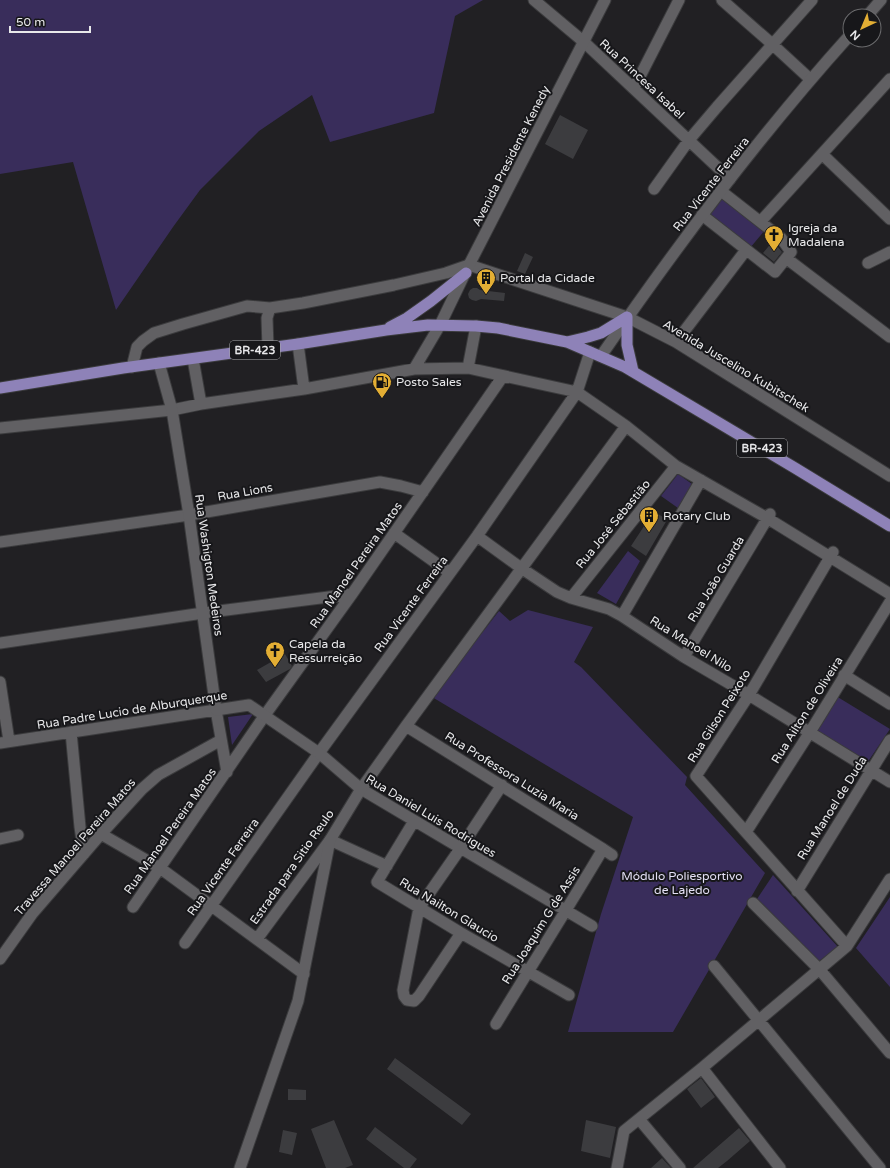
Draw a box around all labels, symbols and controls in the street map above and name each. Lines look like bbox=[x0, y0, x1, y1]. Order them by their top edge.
scale bar bbox=[10, 8, 90, 34]
north arrow bbox=[842, 8, 882, 48]
text: 50 m bbox=[16, 15, 45, 29]
text: N bbox=[848, 27, 863, 43]
street label: Rua Princesa Isabel bbox=[597, 36, 687, 122]
street label: Avenida Presidente Kenedy bbox=[469, 83, 553, 229]
street label: Rua Vicente Ferreira bbox=[670, 134, 752, 234]
place label: Igreja da Madalena bbox=[788, 221, 845, 249]
church icon: Igreja da Madalena bbox=[763, 224, 785, 252]
building icon: Portal da Cidade bbox=[475, 267, 497, 295]
place label: Portal da Cidade bbox=[500, 271, 595, 285]
street label: Avenida Juscelino Kubitschek bbox=[660, 317, 812, 416]
road number: BR-423 bbox=[230, 341, 280, 359]
fuel station icon: Posto Sales bbox=[371, 371, 393, 399]
place label: Posto Sales bbox=[396, 375, 462, 389]
road number: BR-423 bbox=[737, 439, 787, 457]
street label: Rua José Sebastião bbox=[573, 477, 653, 571]
street label: Rua Lions bbox=[216, 480, 274, 504]
street label: Rua Washigton Medeiros bbox=[192, 493, 226, 637]
street label: Rua Manoel Pereira Matos bbox=[307, 499, 405, 631]
building icon: Rotary Club bbox=[638, 505, 660, 533]
place label: Rotary Club bbox=[663, 509, 731, 523]
street label: Rua João Guarda bbox=[685, 534, 747, 624]
street label: Rua Vicente Ferreira bbox=[371, 553, 451, 655]
street label: Rua Manoel Nilo bbox=[647, 613, 735, 675]
place label: Capela da Ressurreição bbox=[289, 637, 362, 665]
church icon: Capela da Ressurreição bbox=[264, 640, 286, 668]
street label: Rua Ailton de Oliveira bbox=[768, 654, 846, 766]
street label: Rua Gilson Peixoto bbox=[685, 667, 753, 765]
street label: Rua Padre Lucio de Alburquerque bbox=[36, 688, 228, 732]
street label: Rua Professora Luzia Maria bbox=[442, 729, 582, 823]
street label: Rua Manoel de Duda bbox=[794, 754, 870, 862]
street label: Rua Manoel Pereira Matos bbox=[121, 765, 219, 897]
street label: Rua Daniel Luis Rodrigues bbox=[364, 772, 499, 861]
street label: Travessa Manoel Pereira Matos bbox=[12, 775, 139, 918]
street label: Estrada para Sitio Reulo bbox=[247, 807, 337, 927]
street label: Rua Vicente Ferreira bbox=[184, 816, 262, 918]
street label: Rua Joaquim G de Assis bbox=[499, 863, 583, 986]
park label: Módulo Poliesportivo de Lajedo bbox=[621, 869, 743, 897]
street label: Rua Nailton Glaucio bbox=[397, 875, 501, 945]

